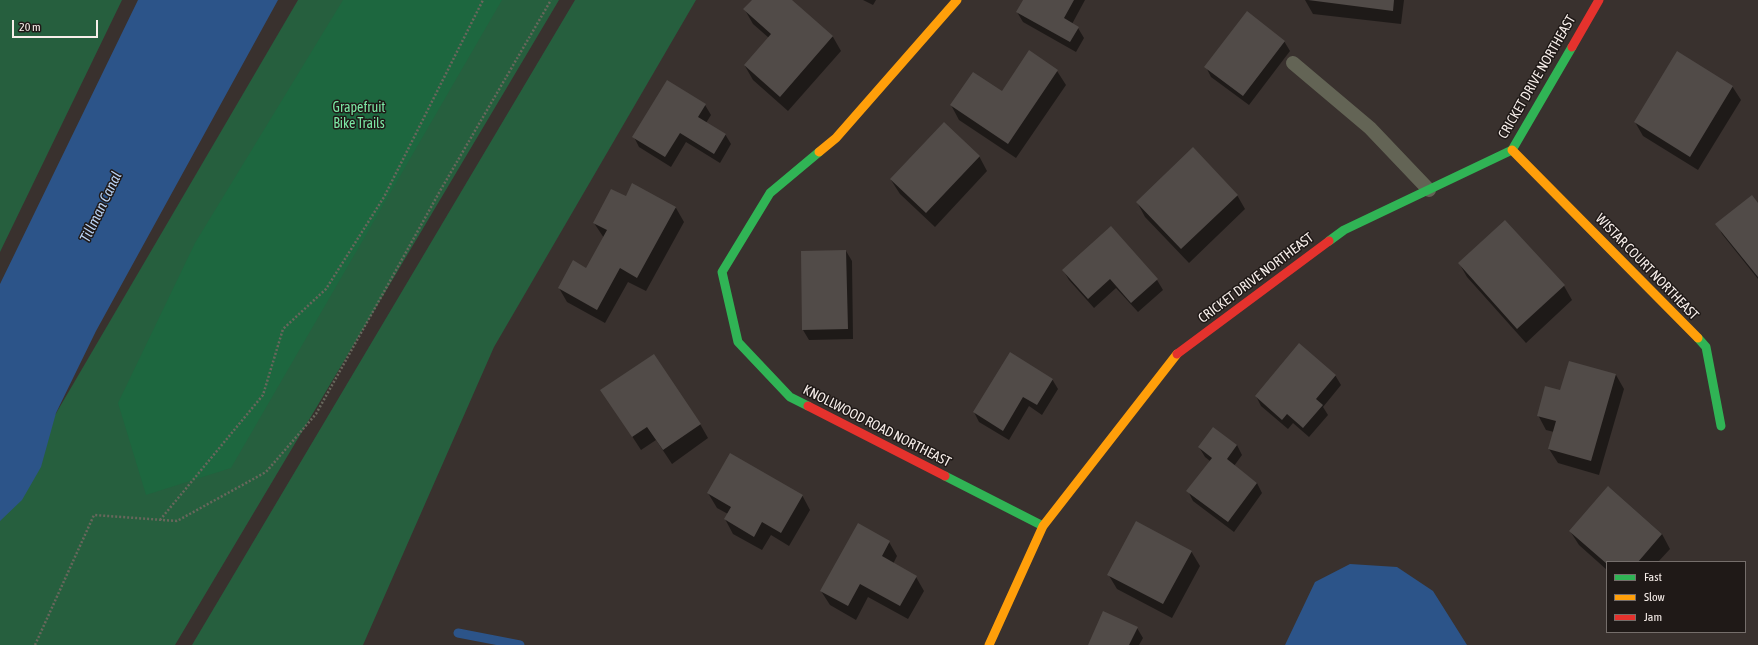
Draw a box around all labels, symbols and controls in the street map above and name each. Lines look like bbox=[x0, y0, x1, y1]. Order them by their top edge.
scale bar bbox=[14, 12, 100, 38]
street label: CRICKET DRIVE NORTHEAST bbox=[1495, 12, 1579, 142]
text: 20 m bbox=[19, 20, 41, 34]
park label: Grapefruit Bike Trails bbox=[333, 100, 385, 132]
water label: Tillman Canal bbox=[76, 169, 126, 245]
street label: WISTAR COURT NORTHEAST bbox=[1592, 210, 1702, 324]
street label: CRICKET DRIVE NORTHEAST bbox=[1195, 229, 1317, 327]
street label: KNOLLWOOD ROAD NORTHEAST bbox=[800, 381, 954, 471]
legend bbox=[1606, 561, 1746, 633]
text: Fast bbox=[1644, 570, 1662, 584]
text: Slow bbox=[1644, 590, 1665, 604]
text: Jam bbox=[1644, 610, 1662, 624]

